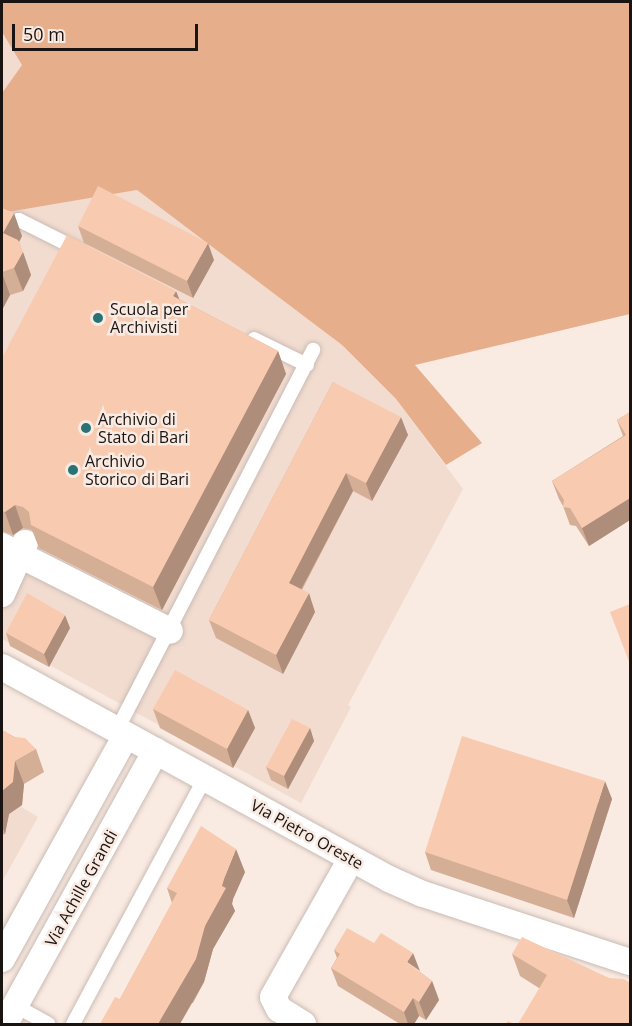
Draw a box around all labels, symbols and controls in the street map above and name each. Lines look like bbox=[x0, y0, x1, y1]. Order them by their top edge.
scale bar bbox=[15, 12, 201, 50]
text: 50 m bbox=[23, 22, 65, 46]
place label: Scuola per Archivisti bbox=[110, 299, 188, 337]
marker: Scuola per Archivisti bbox=[91, 311, 105, 325]
place label: Archivio di Stato di Bari bbox=[98, 409, 189, 447]
marker: Archivio di Stato di Bari bbox=[79, 421, 93, 435]
place label: Archivio Storico di Bari bbox=[85, 451, 189, 489]
marker: Archivio Storico di Bari bbox=[66, 463, 80, 477]
street label: Via Pietro Oreste bbox=[247, 795, 367, 873]
street label: Via Achille Grandi bbox=[41, 826, 121, 950]

